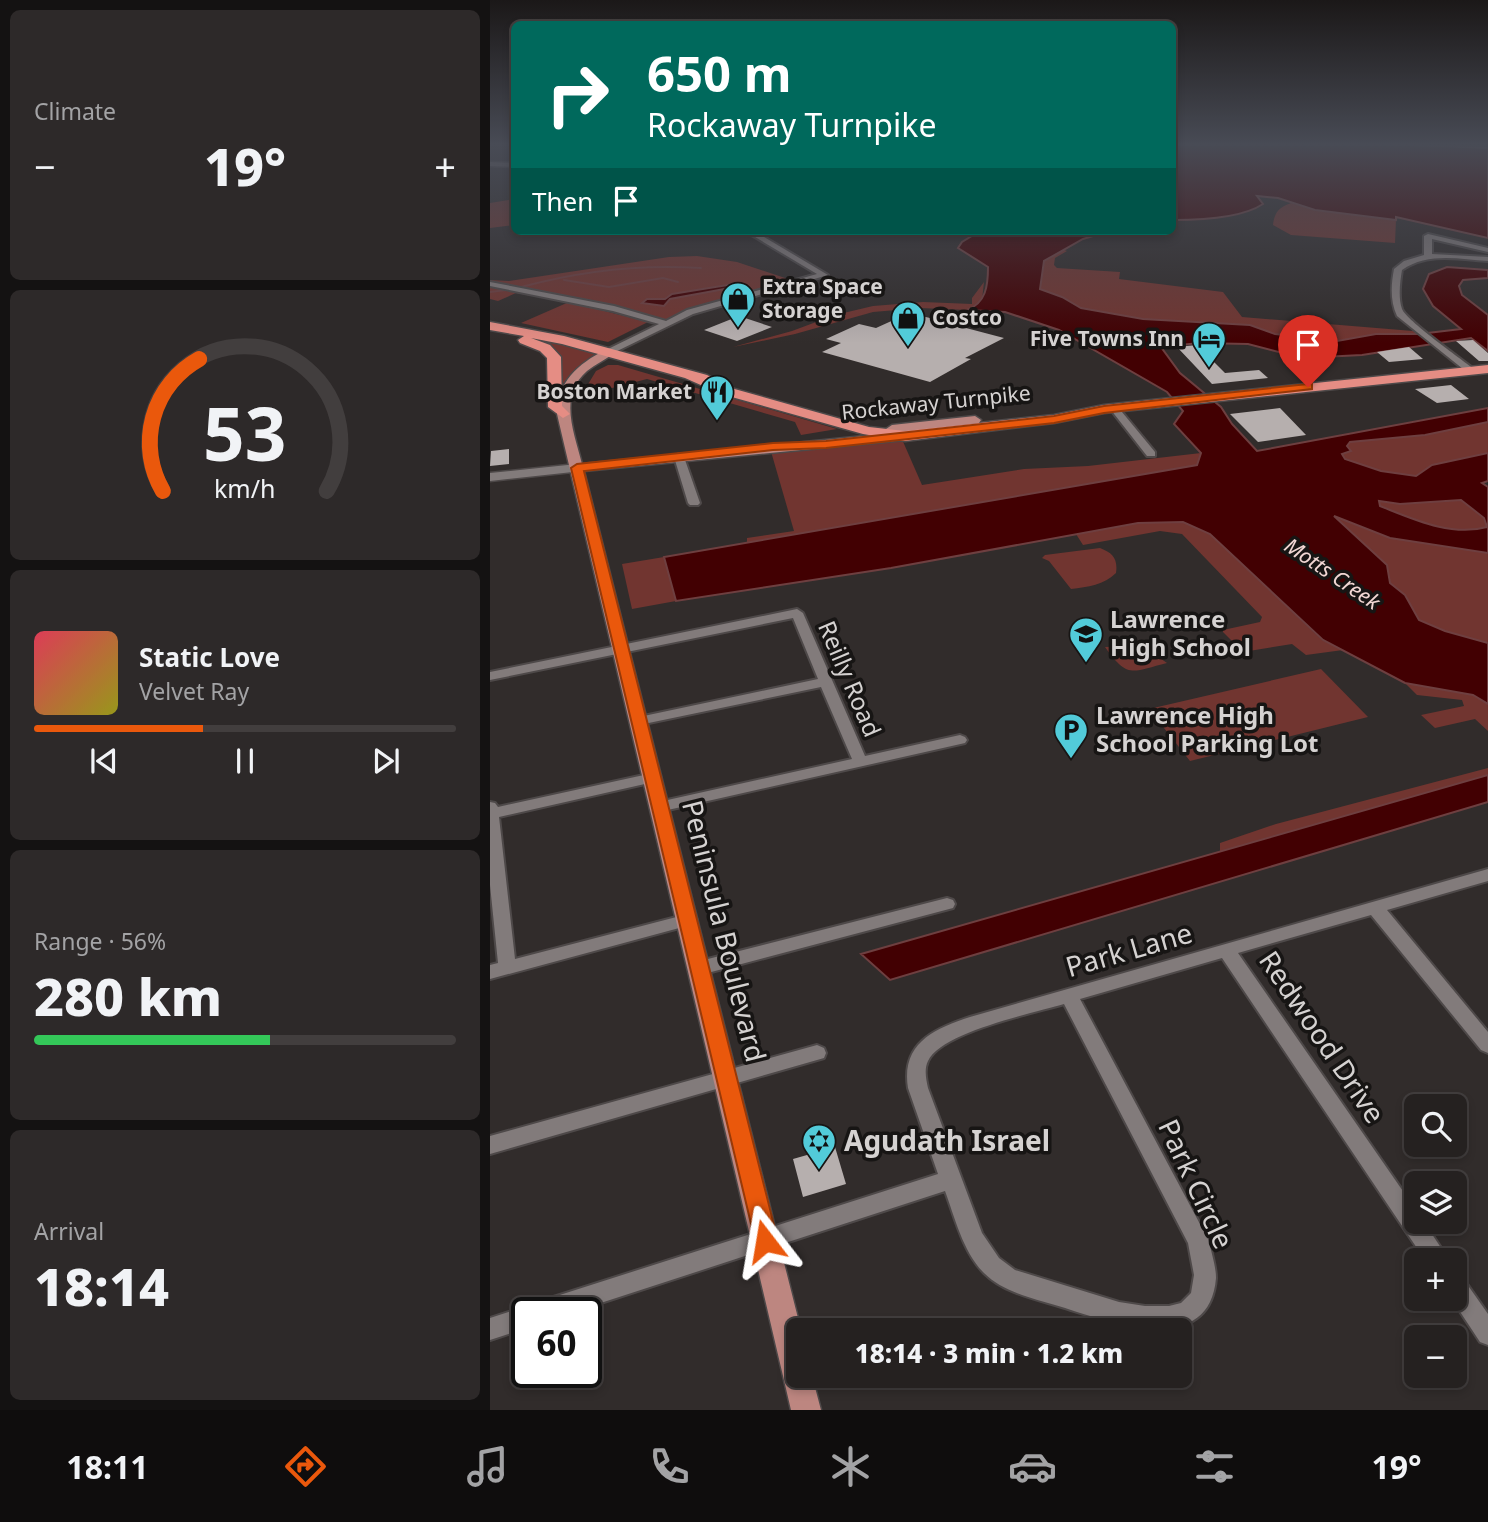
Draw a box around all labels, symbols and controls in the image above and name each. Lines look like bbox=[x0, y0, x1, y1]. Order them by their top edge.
text: 650 m bbox=[647, 40, 792, 106]
icon: right bbox=[532, 49, 623, 140]
text: Climate bbox=[34, 95, 116, 127]
text: Rockaway Turnpike bbox=[647, 103, 936, 146]
text: 19° bbox=[204, 130, 286, 201]
text: − bbox=[34, 140, 56, 192]
text: + bbox=[434, 140, 456, 192]
icon: arrive bbox=[607, 182, 645, 220]
text: Then bbox=[532, 183, 593, 219]
place label: Extra Space Storage bbox=[762, 272, 883, 324]
shop icon: Extra Space Storage bbox=[719, 280, 757, 329]
shop icon: Costco bbox=[889, 299, 927, 348]
place label: Costco bbox=[932, 303, 1002, 331]
pin bbox=[1278, 315, 1338, 387]
hotel icon: Five Towns Inn bbox=[1190, 320, 1228, 369]
place label: Five Towns Inn bbox=[1030, 324, 1184, 352]
icon: arrive bbox=[1289, 326, 1327, 364]
restaurant icon: Boston Market bbox=[698, 373, 736, 422]
place label: Boston Market bbox=[537, 377, 692, 405]
street label: Rockaway Turnpike bbox=[840, 378, 1032, 426]
text: 53 bbox=[203, 383, 287, 482]
text: km/h bbox=[214, 471, 276, 505]
water label: Motts Creek bbox=[1279, 531, 1387, 616]
place label: Lawrence High School bbox=[1110, 602, 1251, 663]
street label: Reilly Road bbox=[811, 615, 890, 742]
school or university icon: Lawrence High School bbox=[1067, 615, 1105, 664]
text: Static Love bbox=[139, 639, 280, 675]
text: Velvet Ray bbox=[139, 675, 249, 707]
place label: Lawrence High School Parking Lot bbox=[1096, 698, 1319, 759]
parking icon: Lawrence High School Parking Lot bbox=[1052, 711, 1090, 760]
icon: previous bbox=[85, 742, 123, 780]
icon: pause bbox=[226, 742, 264, 780]
icon: next bbox=[367, 742, 405, 780]
street label: Peninsula Boulevard bbox=[674, 796, 776, 1066]
street label: Park Lane bbox=[1061, 913, 1196, 985]
text: Range · 56% bbox=[34, 925, 166, 957]
street label: Redwood Drive bbox=[1251, 943, 1395, 1130]
text: 280 km bbox=[34, 960, 222, 1031]
map controls bbox=[1404, 1094, 1467, 1388]
button: search bbox=[1404, 1094, 1467, 1157]
street label: Park Circle bbox=[1150, 1113, 1243, 1255]
place label: Agudath Israel bbox=[844, 1121, 1050, 1159]
synagogue icon: Agudath Israel bbox=[800, 1122, 838, 1171]
button: layers bbox=[1404, 1171, 1467, 1234]
position arrow bbox=[728, 1204, 802, 1278]
text: Arrival bbox=[34, 1215, 104, 1247]
button: + bbox=[1404, 1248, 1467, 1311]
text: 18:14 bbox=[34, 1250, 169, 1321]
speed limit sign: 60 bbox=[511, 1297, 602, 1388]
button: − bbox=[1404, 1325, 1467, 1388]
text: 18:14 · 3 min · 1.2 km bbox=[855, 1335, 1123, 1371]
icon: directions bbox=[281, 1442, 330, 1491]
icon: music bbox=[463, 1442, 512, 1491]
icon: phone bbox=[645, 1442, 694, 1491]
icon: climate bbox=[826, 1442, 875, 1491]
icon: car bbox=[1008, 1442, 1057, 1491]
icon: filters bbox=[1190, 1442, 1239, 1491]
text: 18:11 bbox=[66, 1445, 149, 1488]
text: 19° bbox=[1371, 1445, 1422, 1488]

